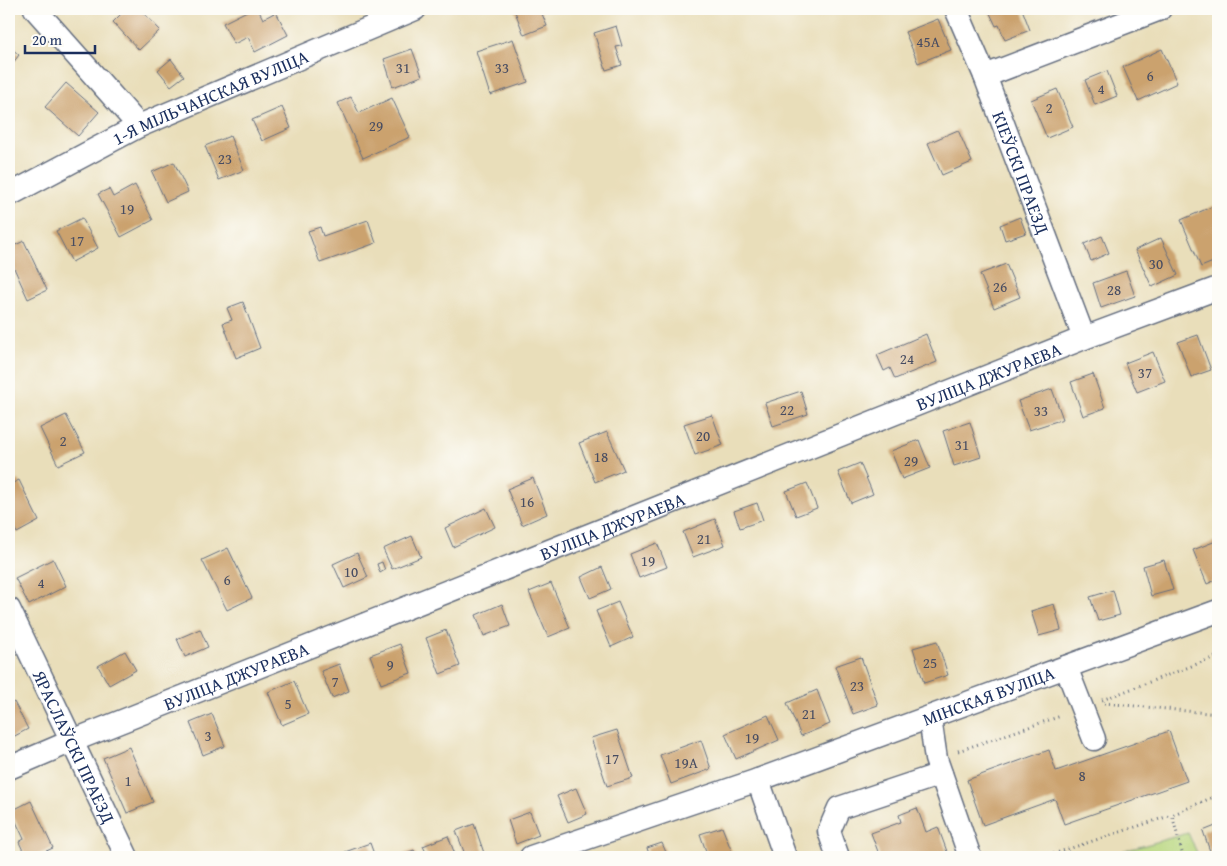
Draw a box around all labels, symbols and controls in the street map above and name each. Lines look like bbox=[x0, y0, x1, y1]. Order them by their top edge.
scale bar bbox=[25, 22, 95, 54]
text: 20 m bbox=[32, 29, 63, 50]
house number: 45А bbox=[916, 31, 940, 52]
street label: 1-Я МІЛЬЧАНСКАЯ ВУЛІЦА bbox=[107, 42, 312, 151]
house number: 31 bbox=[396, 57, 410, 78]
house number: 33 bbox=[495, 57, 509, 78]
house number: 6 bbox=[1146, 65, 1154, 86]
house number: 4 bbox=[1097, 78, 1105, 99]
house number: 2 bbox=[1045, 97, 1053, 118]
street label: КІЕЎСКІ ПРАЕЗД bbox=[986, 107, 1057, 238]
house number: 29 bbox=[369, 115, 383, 136]
house number: 23 bbox=[218, 148, 232, 169]
house number: 19 bbox=[120, 198, 134, 219]
house number: 17 bbox=[70, 230, 84, 251]
house number: 30 bbox=[1149, 253, 1163, 274]
house number: 26 bbox=[993, 276, 1007, 297]
house number: 28 bbox=[1107, 279, 1121, 300]
street label: ВУЛІЦА ДЖУРАЕВА bbox=[912, 335, 1065, 417]
house number: 24 bbox=[900, 348, 914, 369]
house number: 37 bbox=[1138, 362, 1152, 383]
house number: 22 bbox=[780, 399, 794, 420]
house number: 33 bbox=[1034, 400, 1048, 421]
house number: 20 bbox=[696, 425, 710, 446]
house number: 2 bbox=[59, 430, 67, 451]
house number: 31 bbox=[955, 434, 969, 455]
house number: 18 bbox=[594, 446, 608, 467]
house number: 29 bbox=[904, 450, 918, 471]
street label: ВУЛІЦА ДЖУРАЕВА bbox=[536, 485, 689, 567]
house number: 16 bbox=[520, 491, 534, 512]
house number: 21 bbox=[697, 528, 711, 549]
house number: 19 bbox=[641, 550, 655, 571]
house number: 10 bbox=[344, 561, 358, 582]
house number: 6 bbox=[223, 569, 231, 590]
house number: 4 bbox=[37, 572, 45, 593]
street label: ВУЛІЦА ДЖУРАЕВА bbox=[159, 635, 313, 717]
house number: 25 bbox=[923, 652, 937, 673]
house number: 9 bbox=[386, 654, 394, 675]
street label: МІНСКАЯ ВУЛІЦА bbox=[919, 659, 1058, 732]
street label: ЯРАСЛАЎСКІ ПРАЕЗД bbox=[26, 664, 122, 827]
house number: 7 bbox=[331, 671, 339, 692]
house number: 23 bbox=[850, 675, 864, 696]
house number: 5 bbox=[284, 693, 292, 714]
house number: 21 bbox=[802, 703, 816, 724]
house number: 3 bbox=[204, 725, 212, 746]
house number: 19 bbox=[745, 727, 759, 748]
house number: 17 bbox=[605, 748, 619, 769]
house number: 19А bbox=[674, 752, 698, 773]
house number: 8 bbox=[1078, 765, 1086, 786]
house number: 1 bbox=[124, 770, 132, 791]

